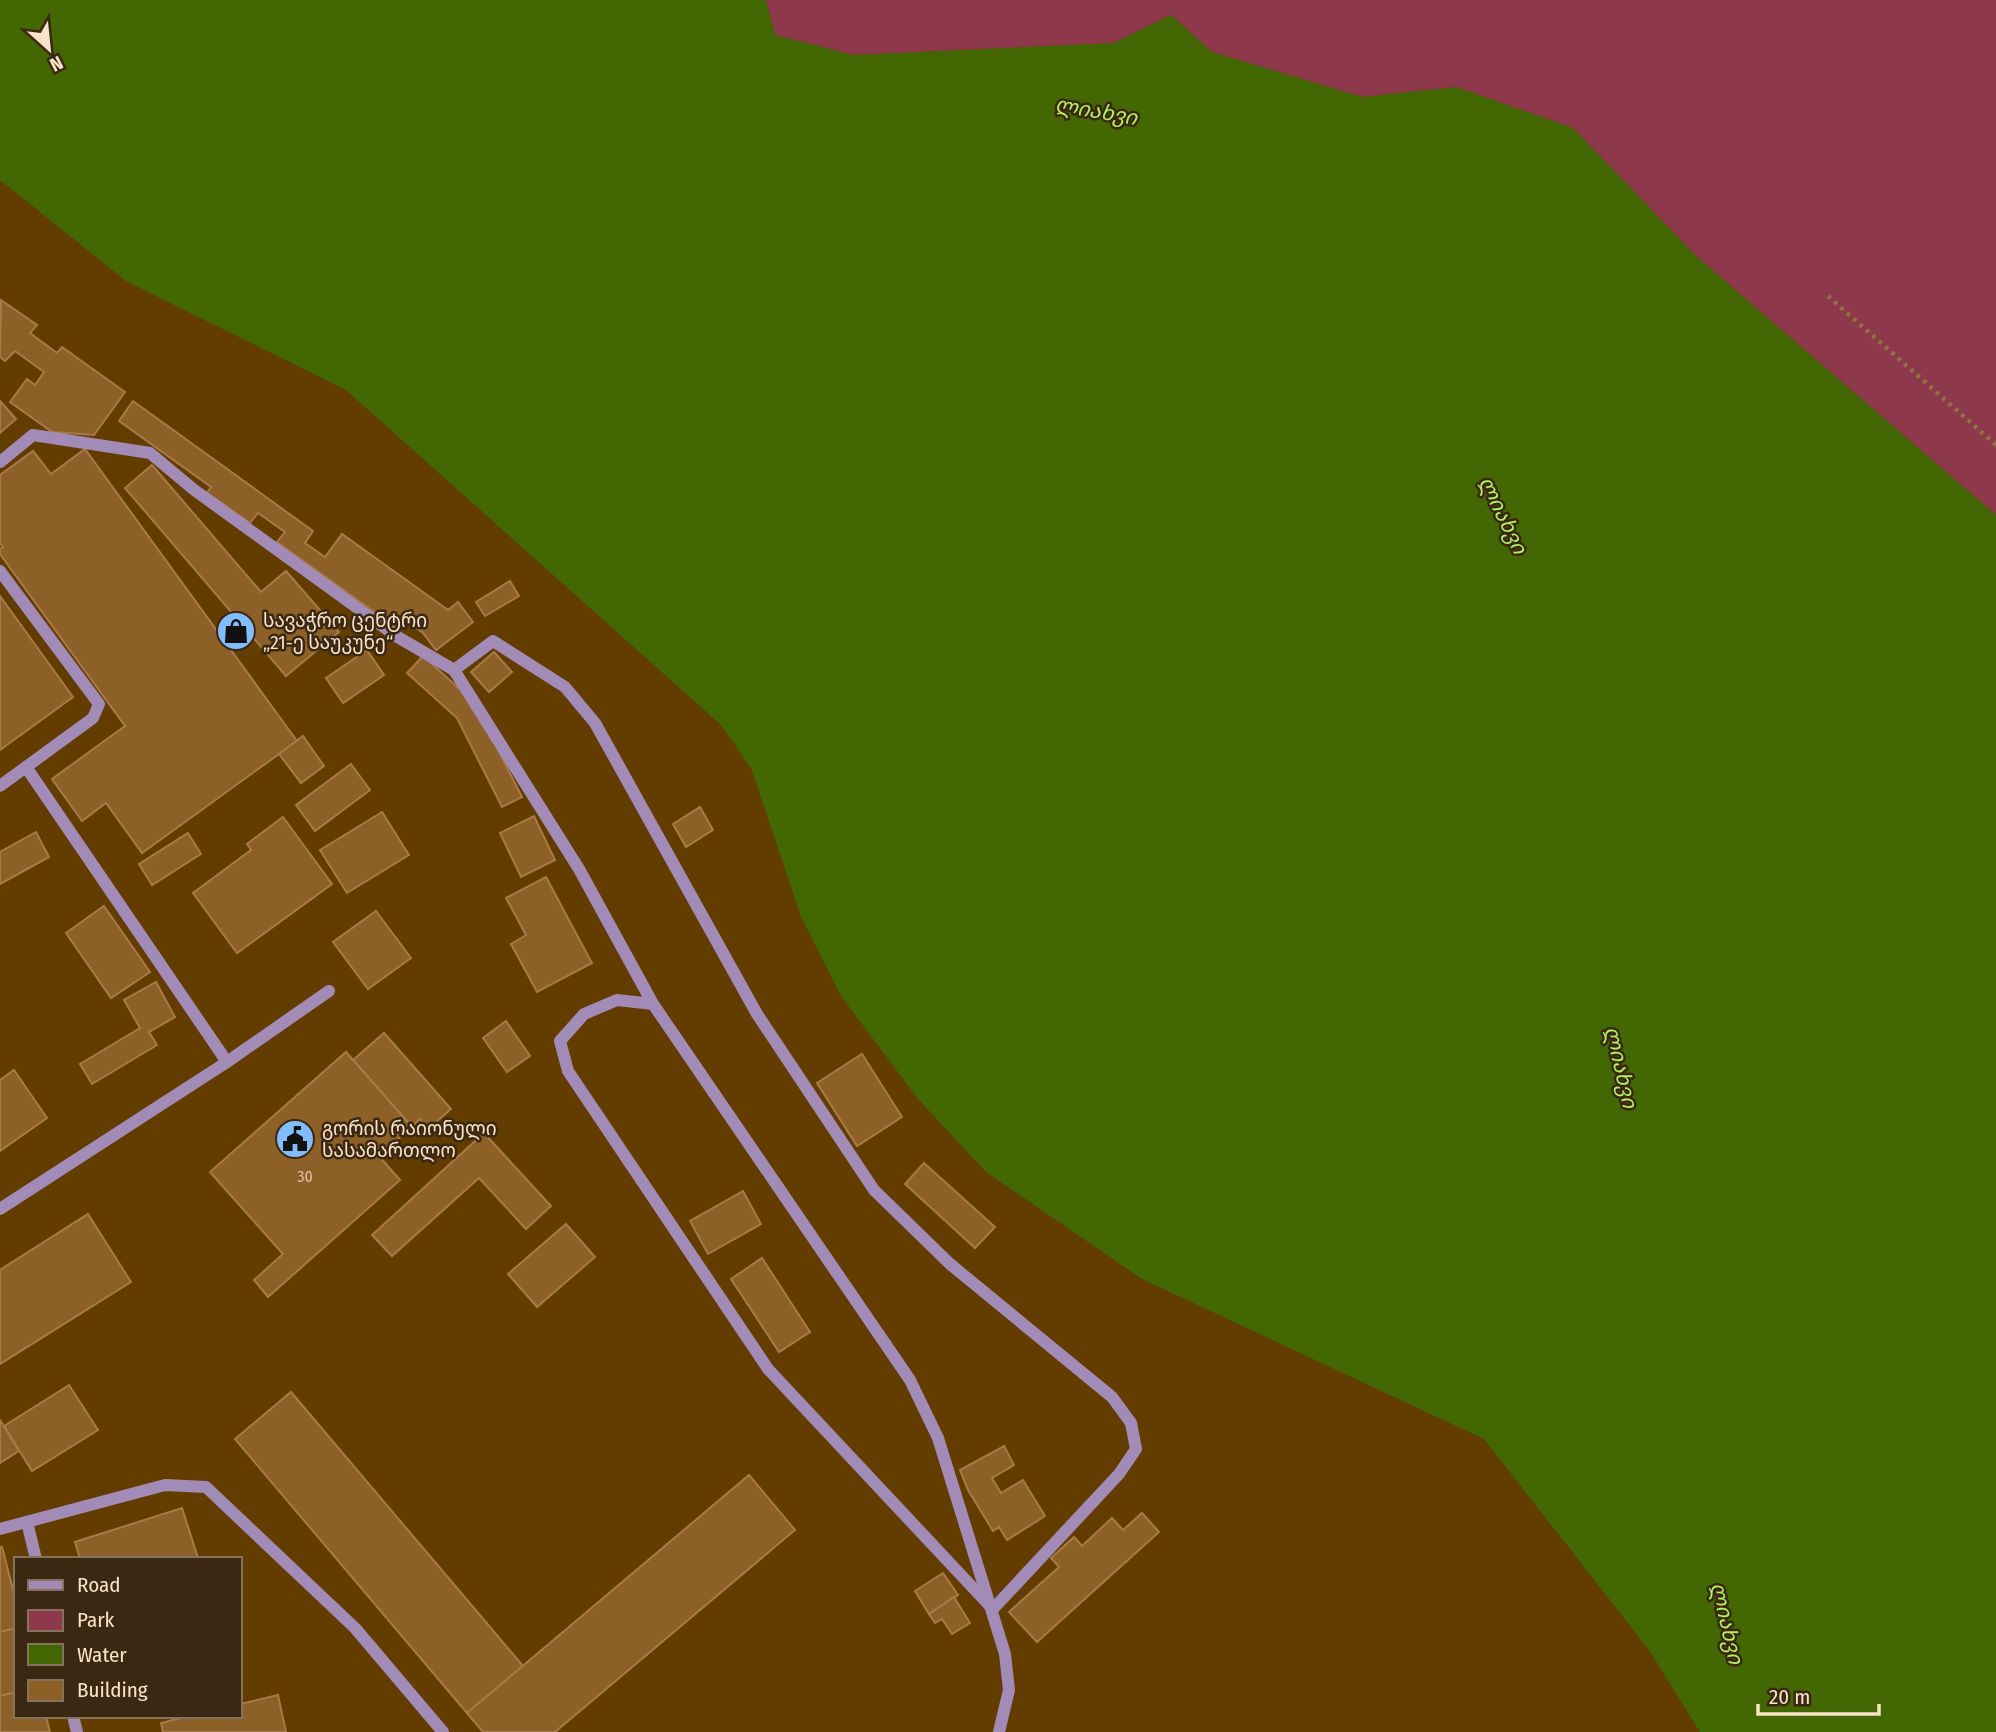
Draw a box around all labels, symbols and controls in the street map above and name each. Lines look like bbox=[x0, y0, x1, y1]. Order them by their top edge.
north arrow bbox=[14, 14, 84, 84]
text: N bbox=[46, 51, 67, 77]
water label: ლიახვი bbox=[1053, 91, 1140, 131]
water label: ლიახვი bbox=[1473, 472, 1533, 559]
place label: სავაჭრო ცენტრი „21-ე საუკუნე“ bbox=[263, 609, 427, 654]
shop icon: სავაჭრო ცენტრი „21-ე საუკუნე“ bbox=[215, 610, 257, 652]
water label: ლიახვი bbox=[1599, 1024, 1643, 1111]
place label: გორის რაიონული სასამართლო bbox=[322, 1117, 497, 1163]
public building icon: გორის რაიონული სასამართლო bbox=[274, 1118, 316, 1160]
house number: 30 bbox=[297, 1167, 313, 1186]
legend bbox=[14, 1557, 242, 1718]
text: Road bbox=[77, 1572, 121, 1598]
water label: ლიახვი bbox=[1705, 1580, 1749, 1667]
text: Park bbox=[77, 1607, 115, 1633]
text: Water bbox=[77, 1642, 127, 1668]
scale bar bbox=[1758, 1672, 1879, 1716]
text: Building bbox=[77, 1677, 148, 1703]
text: 20 m bbox=[1769, 1684, 1810, 1710]

